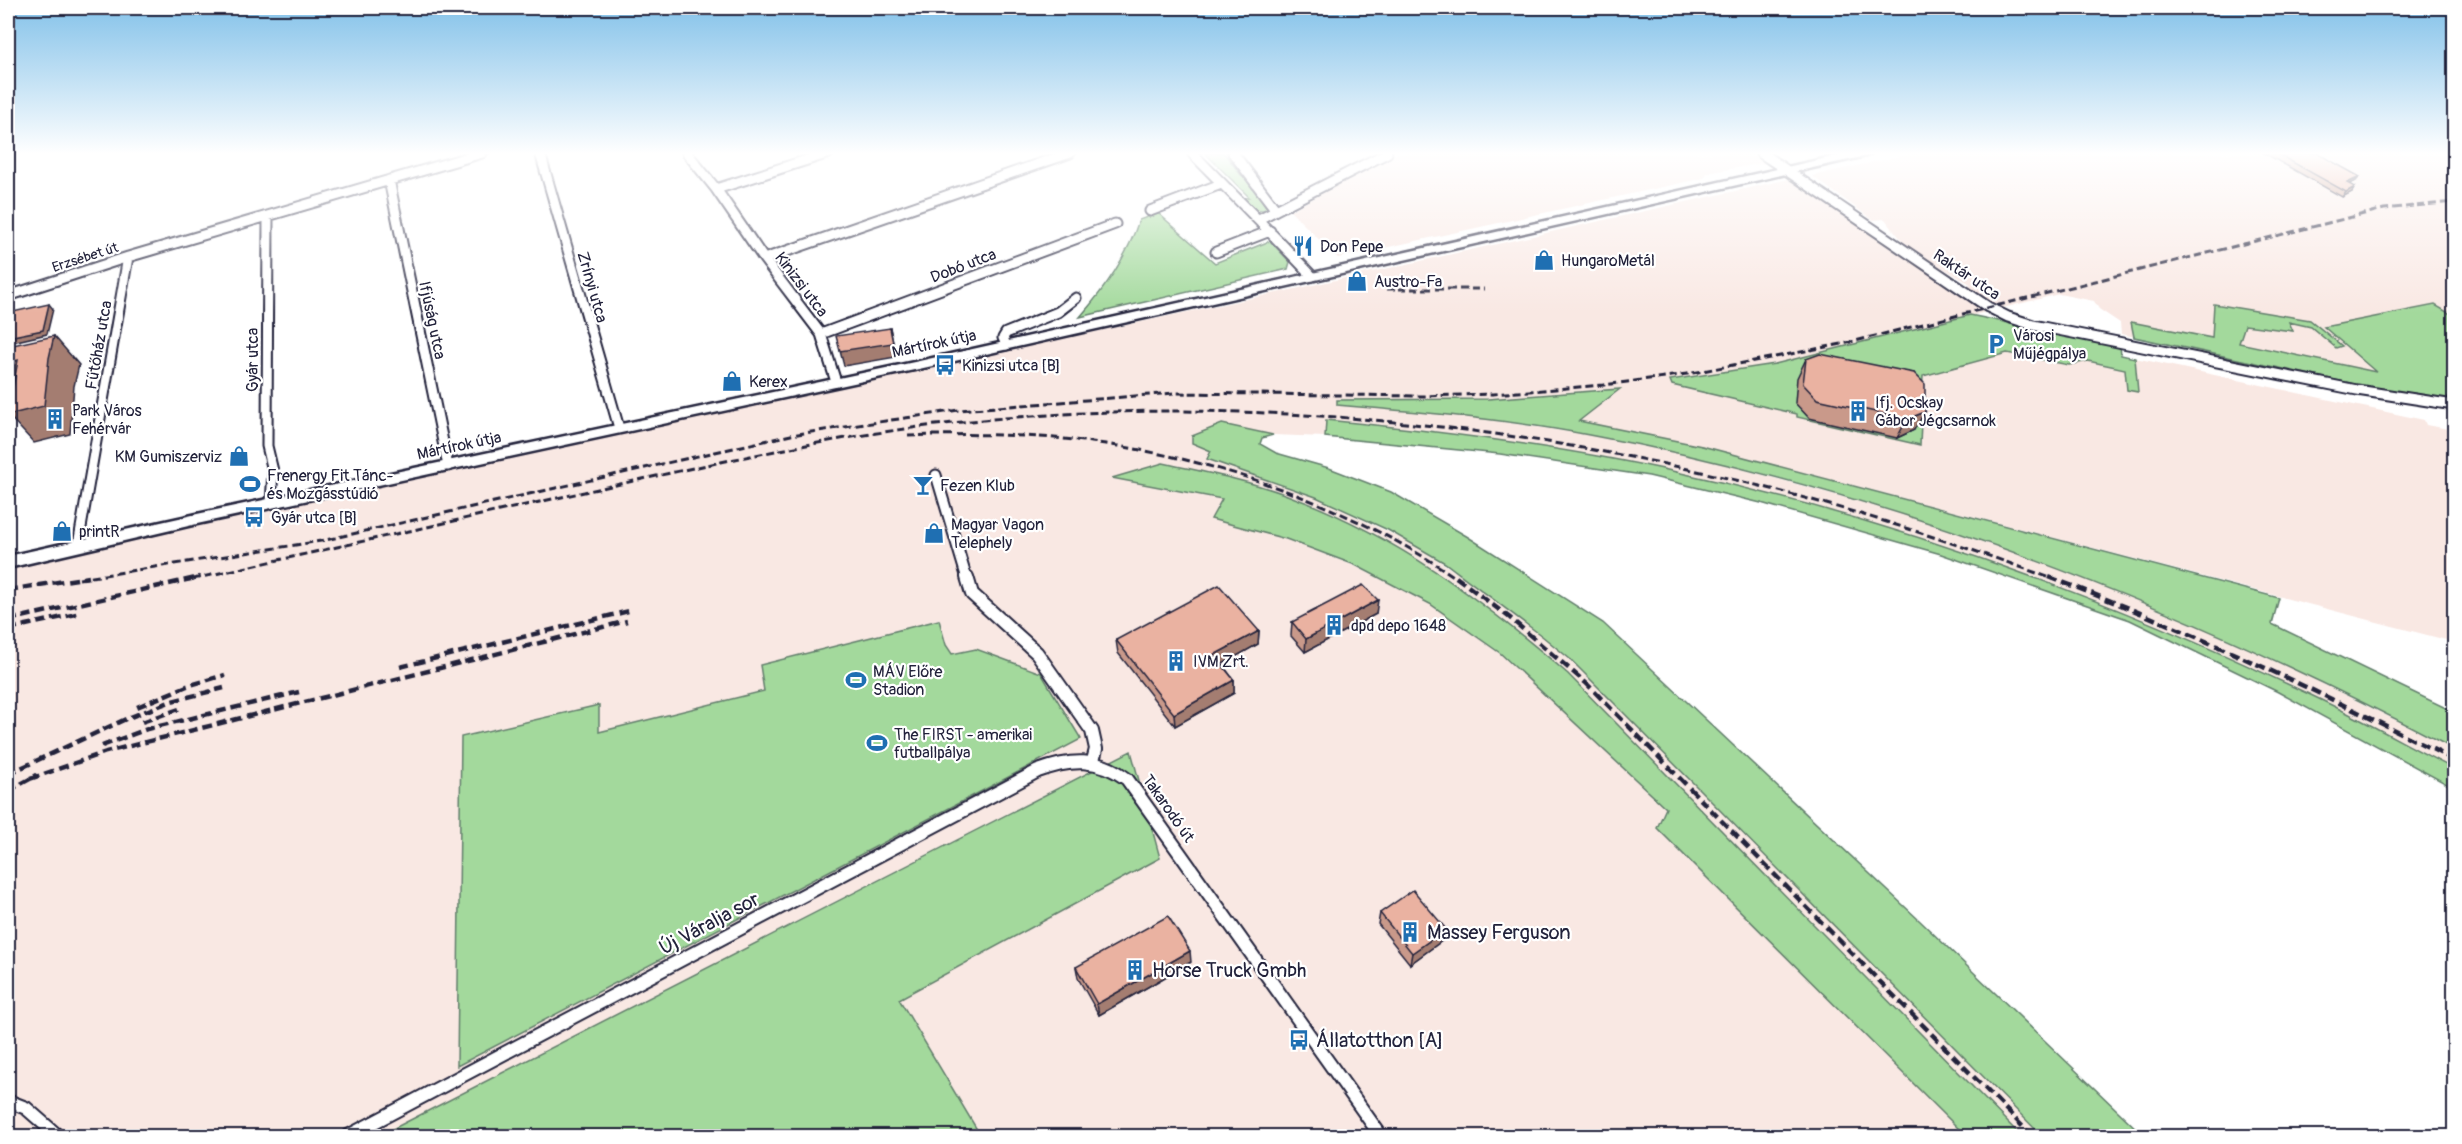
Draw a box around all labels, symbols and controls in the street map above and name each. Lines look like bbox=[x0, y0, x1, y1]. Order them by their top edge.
restaurant icon: Don Pepe bbox=[1291, 234, 1315, 258]
place label: Don Pepe bbox=[1320, 237, 1383, 257]
street label: Erzsébet út bbox=[50, 239, 121, 276]
street label: Dobó utca bbox=[928, 244, 999, 288]
street label: Raktár utca bbox=[1929, 245, 2004, 305]
street label: Kinizsi utca bbox=[770, 248, 832, 321]
shop icon: HungaroMetál bbox=[1532, 248, 1556, 272]
street label: Zrínyi utca bbox=[572, 249, 612, 325]
place label: HungaroMetál bbox=[1561, 251, 1655, 271]
shop icon: Austro-Fa bbox=[1345, 269, 1369, 293]
place label: Austro-Fa bbox=[1374, 272, 1442, 292]
street label: Ifjúság utca bbox=[414, 279, 450, 361]
street label: Fűtőház utca bbox=[81, 299, 117, 391]
street label: Mártírok útja bbox=[890, 325, 978, 363]
place label: Városi Műjégpálya bbox=[2013, 326, 2086, 364]
street label: Gyár utca bbox=[243, 328, 263, 392]
parking icon: Városi Műjégpálya bbox=[1984, 332, 2008, 356]
bus stop icon: Kinizsi utca [B] bbox=[933, 353, 957, 377]
place label: Kinizsi utca [B] bbox=[962, 356, 1061, 376]
shop icon: Kerex bbox=[720, 369, 744, 393]
place label: Kerex bbox=[749, 372, 788, 392]
place label: Ifj. Ocskay Gábor Jégcsarnok bbox=[1875, 393, 1996, 431]
building icon: Ifj. Ocskay Gábor Jégcsarnok bbox=[1846, 399, 1870, 423]
place label: Park Város Fehérvár bbox=[72, 401, 142, 439]
building icon: Park Város Fehérvár bbox=[43, 407, 67, 431]
street label: Mártírok útja bbox=[415, 427, 503, 465]
shop icon: KM Gumiszerviz bbox=[227, 444, 251, 468]
place label: KM Gumiszerviz bbox=[115, 447, 222, 467]
place label: Frenergy Fit Tánc- és Mozgásstúdió bbox=[267, 466, 394, 504]
sports icon: Frenergy Fit Tánc- és Mozgásstúdió bbox=[238, 472, 262, 496]
bar icon: Fezen Klub bbox=[911, 473, 935, 497]
place label: Fezen Klub bbox=[940, 476, 1015, 496]
bus stop icon: Gyár utca [B] bbox=[242, 505, 266, 529]
place label: Gyár utca [B] bbox=[271, 508, 358, 528]
place label: Magyar Vagon Telephely bbox=[951, 515, 1044, 553]
shop icon: printR bbox=[50, 519, 74, 543]
shop icon: Magyar Vagon Telephely bbox=[922, 521, 946, 545]
place label: printR bbox=[79, 522, 120, 542]
building icon: dpd depo 1648 bbox=[1322, 613, 1346, 637]
place label: dpd depo 1648 bbox=[1351, 616, 1446, 636]
building icon: IVM Zrt. bbox=[1164, 649, 1188, 673]
place label: IVM Zrt. bbox=[1193, 652, 1249, 672]
place label: MÁV Előre Stadion bbox=[873, 662, 943, 700]
sports icon: MÁV Előre Stadion bbox=[844, 668, 868, 692]
place label: The FIRST - amerikai futballpálya bbox=[894, 725, 1032, 763]
sports icon: The FIRST - amerikai futballpálya bbox=[865, 731, 889, 755]
street label: Takarodó út bbox=[1138, 771, 1199, 847]
street label: Új Váralja sor bbox=[655, 887, 764, 960]
building icon: Massey Ferguson bbox=[1398, 920, 1422, 944]
place label: Massey Ferguson bbox=[1427, 920, 1571, 945]
building icon: Horse Truck Gmbh bbox=[1123, 958, 1147, 982]
place label: Horse Truck Gmbh bbox=[1152, 958, 1306, 983]
bus stop icon: Állatotthon [A] bbox=[1287, 1028, 1311, 1052]
place label: Állatotthon [A] bbox=[1316, 1028, 1444, 1053]

